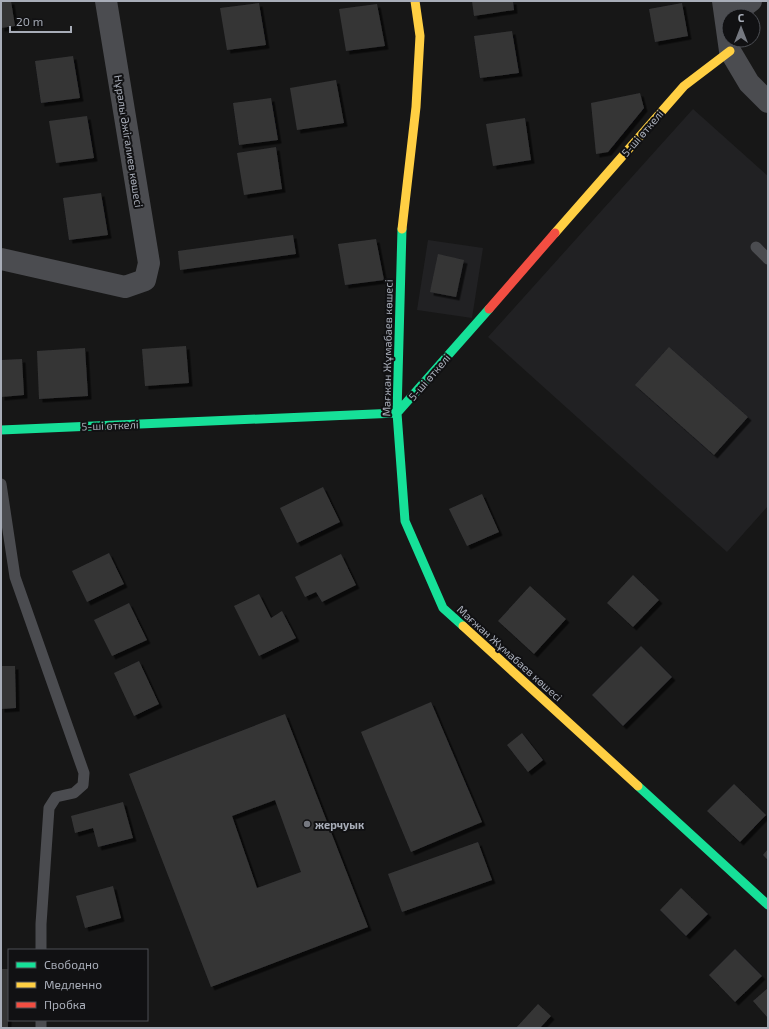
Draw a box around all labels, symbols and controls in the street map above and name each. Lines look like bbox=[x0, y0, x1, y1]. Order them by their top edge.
scale bar bbox=[10, 8, 71, 34]
north arrow bbox=[721, 8, 761, 48]
text: С bbox=[738, 11, 745, 24]
text: 20 m bbox=[16, 14, 43, 28]
street label: Нұралы Әжiгалиев көшесi bbox=[112, 74, 146, 208]
street label: 5-ші өткелі bbox=[618, 107, 666, 159]
street label: Мағжан Жұмабаев көшесі bbox=[379, 279, 395, 417]
street label: 5-ші өткелі bbox=[405, 351, 453, 403]
street label: 5-ші өткелі bbox=[81, 418, 139, 432]
street label: Мағжан Жұмабаев көшесі bbox=[455, 602, 565, 704]
place label: жерчуык bbox=[315, 818, 364, 831]
marker: жерчуык bbox=[302, 819, 312, 829]
legend bbox=[8, 949, 148, 1021]
text: Свободно bbox=[44, 957, 99, 971]
text: Медленно bbox=[44, 977, 102, 991]
text: Пробка bbox=[44, 997, 86, 1011]

